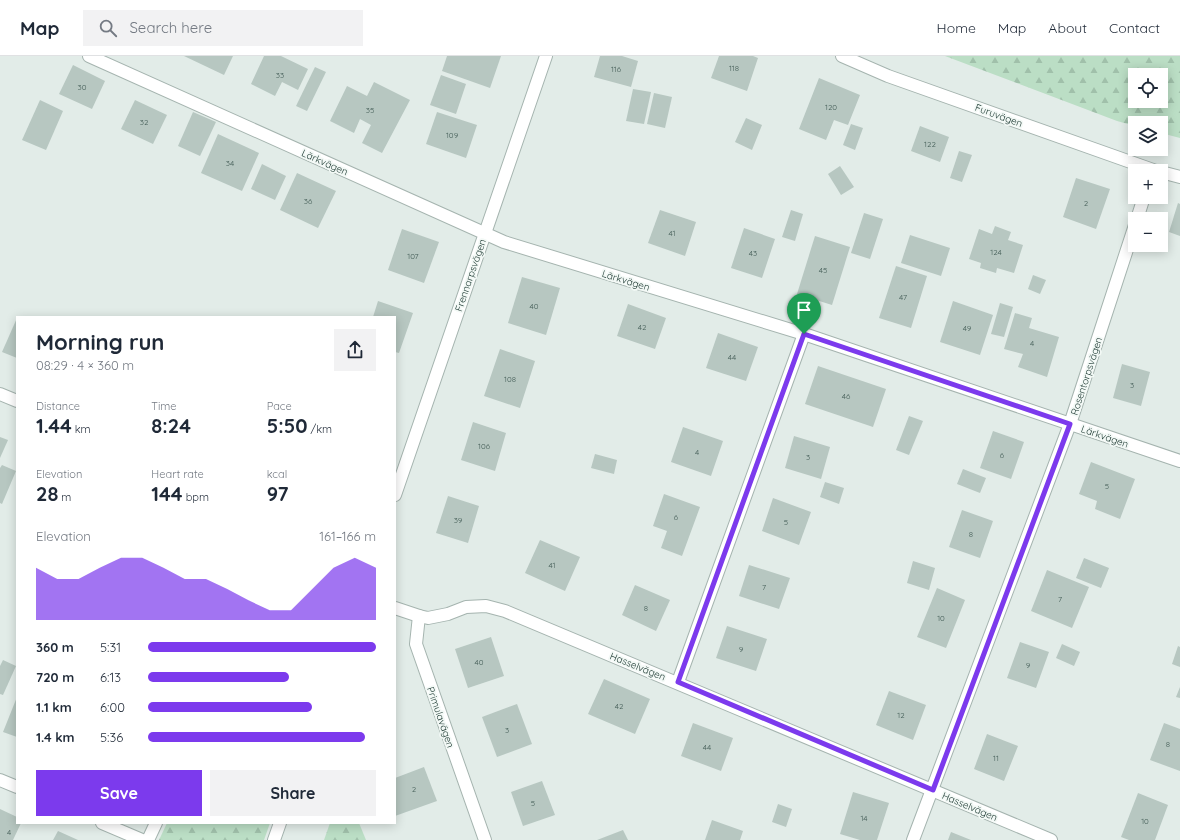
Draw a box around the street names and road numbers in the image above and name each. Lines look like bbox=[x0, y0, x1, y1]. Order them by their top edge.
street label: Furuvägen bbox=[973, 101, 1024, 130]
street label: Lärkvägen bbox=[300, 146, 350, 178]
street label: Frennarpsvägen bbox=[452, 237, 489, 313]
street label: Lärkvägen bbox=[600, 267, 651, 294]
street label: Rosentorpsvägen bbox=[1068, 335, 1105, 417]
street label: Lärkvägen bbox=[1079, 422, 1130, 451]
street label: Hasselvägen bbox=[608, 649, 668, 684]
street label: Primulavägen bbox=[424, 685, 457, 749]
street label: Hasselvägen bbox=[940, 789, 1000, 824]

